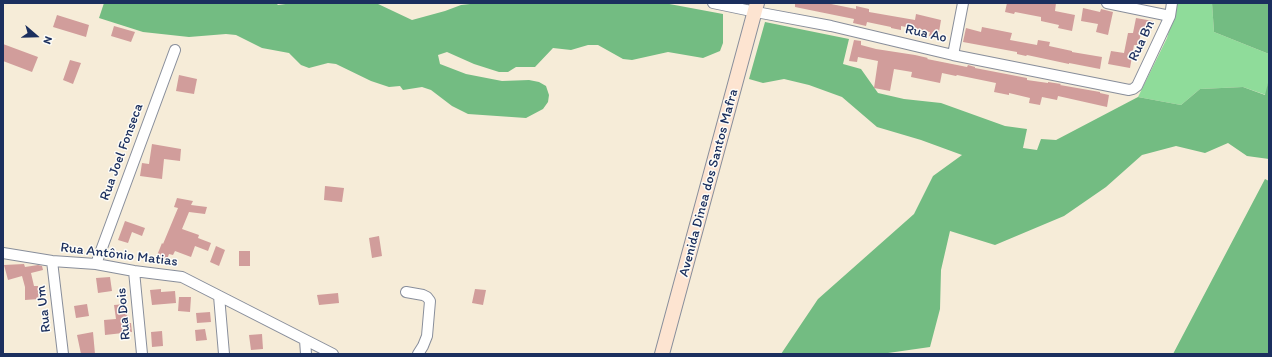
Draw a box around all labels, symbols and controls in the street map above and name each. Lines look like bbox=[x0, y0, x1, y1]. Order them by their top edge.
north arrow bbox=[16, 16, 56, 56]
street label: Rua Bn bbox=[1125, 18, 1159, 64]
street label: Rua Ao bbox=[903, 21, 949, 47]
text: N bbox=[40, 35, 55, 46]
street label: Avenida Dinea dos Santos Mafra bbox=[676, 87, 742, 279]
street label: Rua Joel Fonseca bbox=[97, 101, 147, 203]
street label: Rua Antônio Matias bbox=[59, 239, 179, 271]
street label: Rua Um bbox=[33, 285, 55, 333]
street label: Rua Dois bbox=[113, 287, 135, 341]

